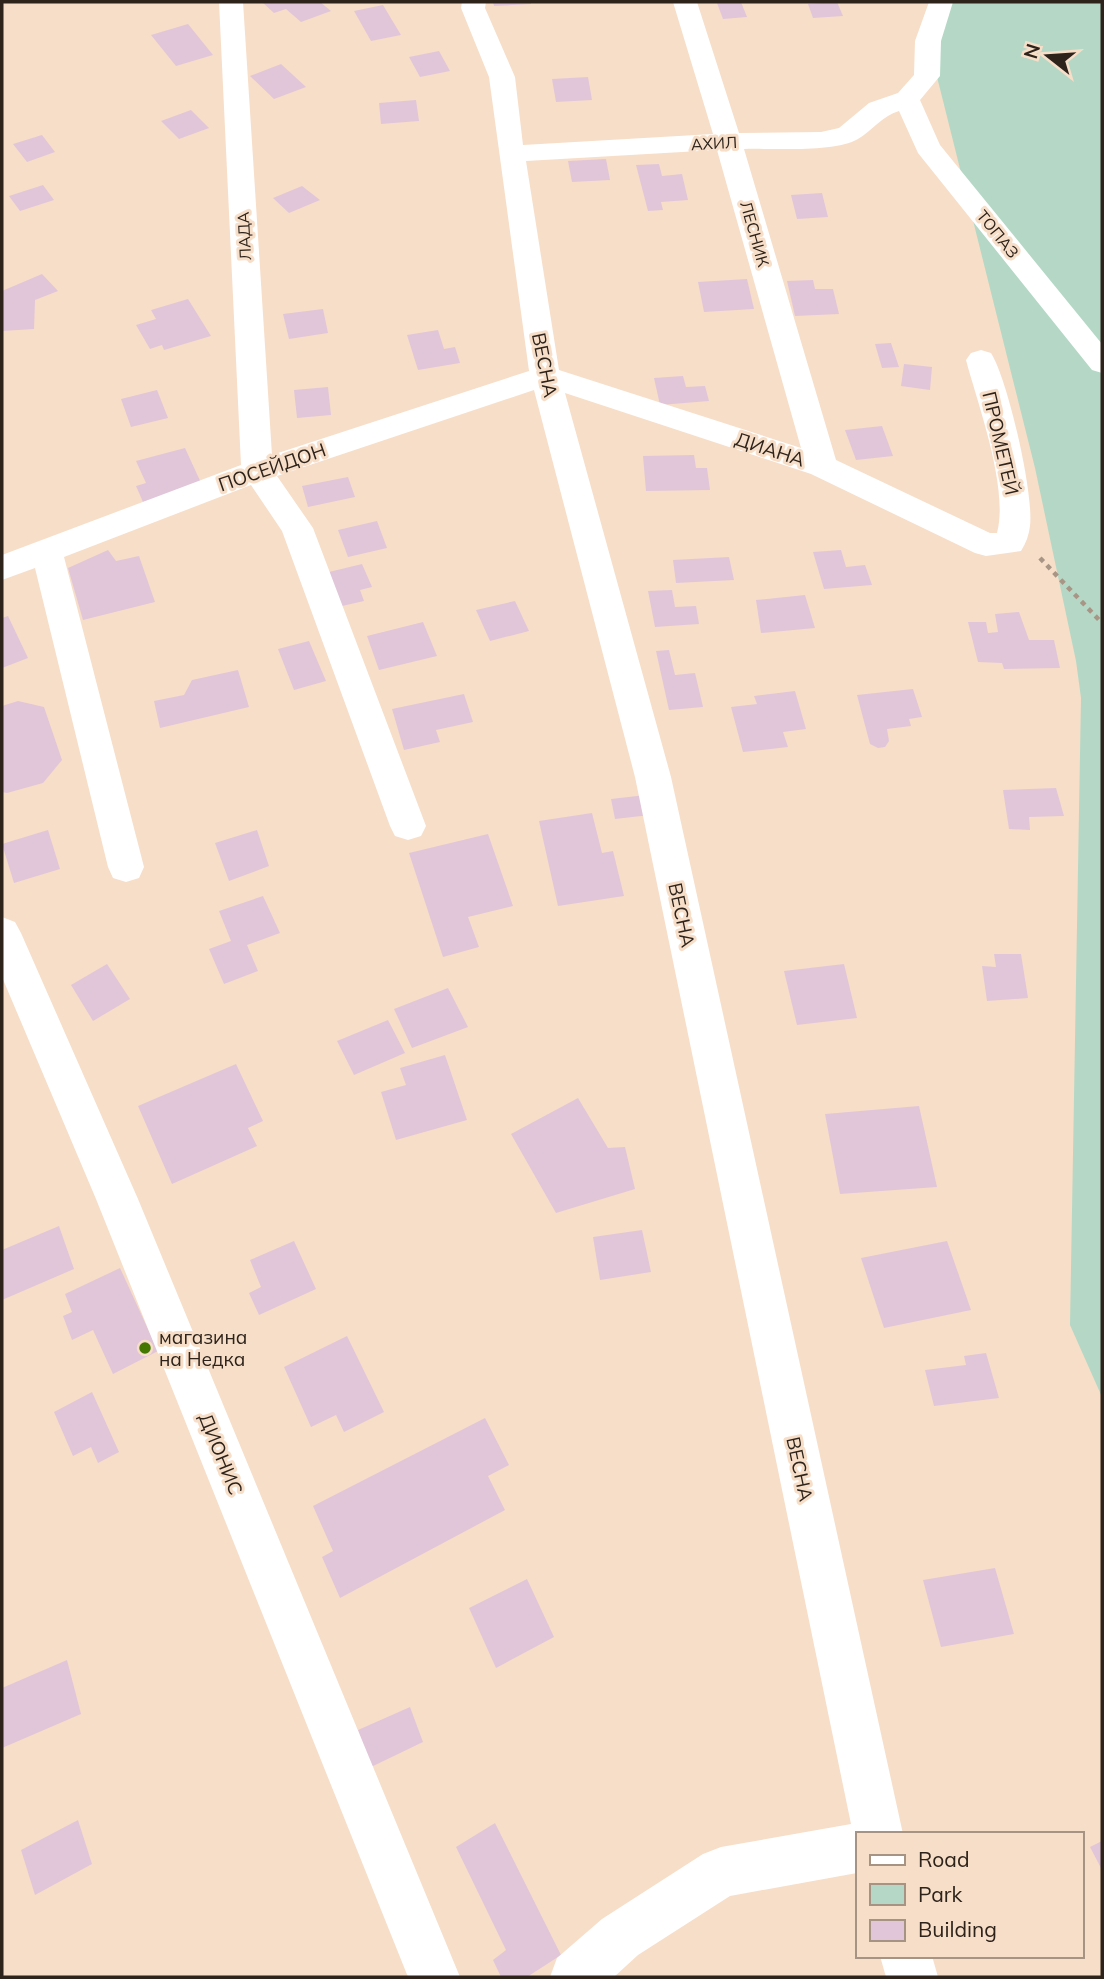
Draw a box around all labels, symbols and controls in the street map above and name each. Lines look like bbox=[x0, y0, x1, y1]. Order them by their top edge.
north arrow bbox=[1013, 21, 1083, 91]
text: N bbox=[1018, 41, 1045, 61]
street label: АХИЛ bbox=[690, 132, 738, 154]
street label: ЛЕСНИК bbox=[736, 199, 774, 270]
street label: ТОПАЗ bbox=[973, 206, 1023, 262]
street label: ЛАДА bbox=[233, 211, 255, 261]
street label: ВЕСНА bbox=[527, 331, 563, 399]
street label: ПРОМЕТЕЙ bbox=[977, 389, 1025, 497]
street label: ДИАНА bbox=[732, 426, 808, 472]
street label: ПОСЕЙДОН bbox=[215, 437, 329, 497]
street label: ВЕСНА bbox=[663, 880, 701, 950]
place label: магазина на Недка bbox=[159, 1325, 247, 1371]
marker: магазина на Недка bbox=[137, 1340, 153, 1356]
street label: ДИОНИС bbox=[194, 1410, 248, 1498]
street label: ВЕСНА bbox=[781, 1434, 819, 1504]
legend bbox=[856, 1832, 1083, 1958]
text: Road bbox=[918, 1846, 969, 1872]
text: Park bbox=[918, 1881, 962, 1907]
text: Building bbox=[918, 1916, 997, 1942]

